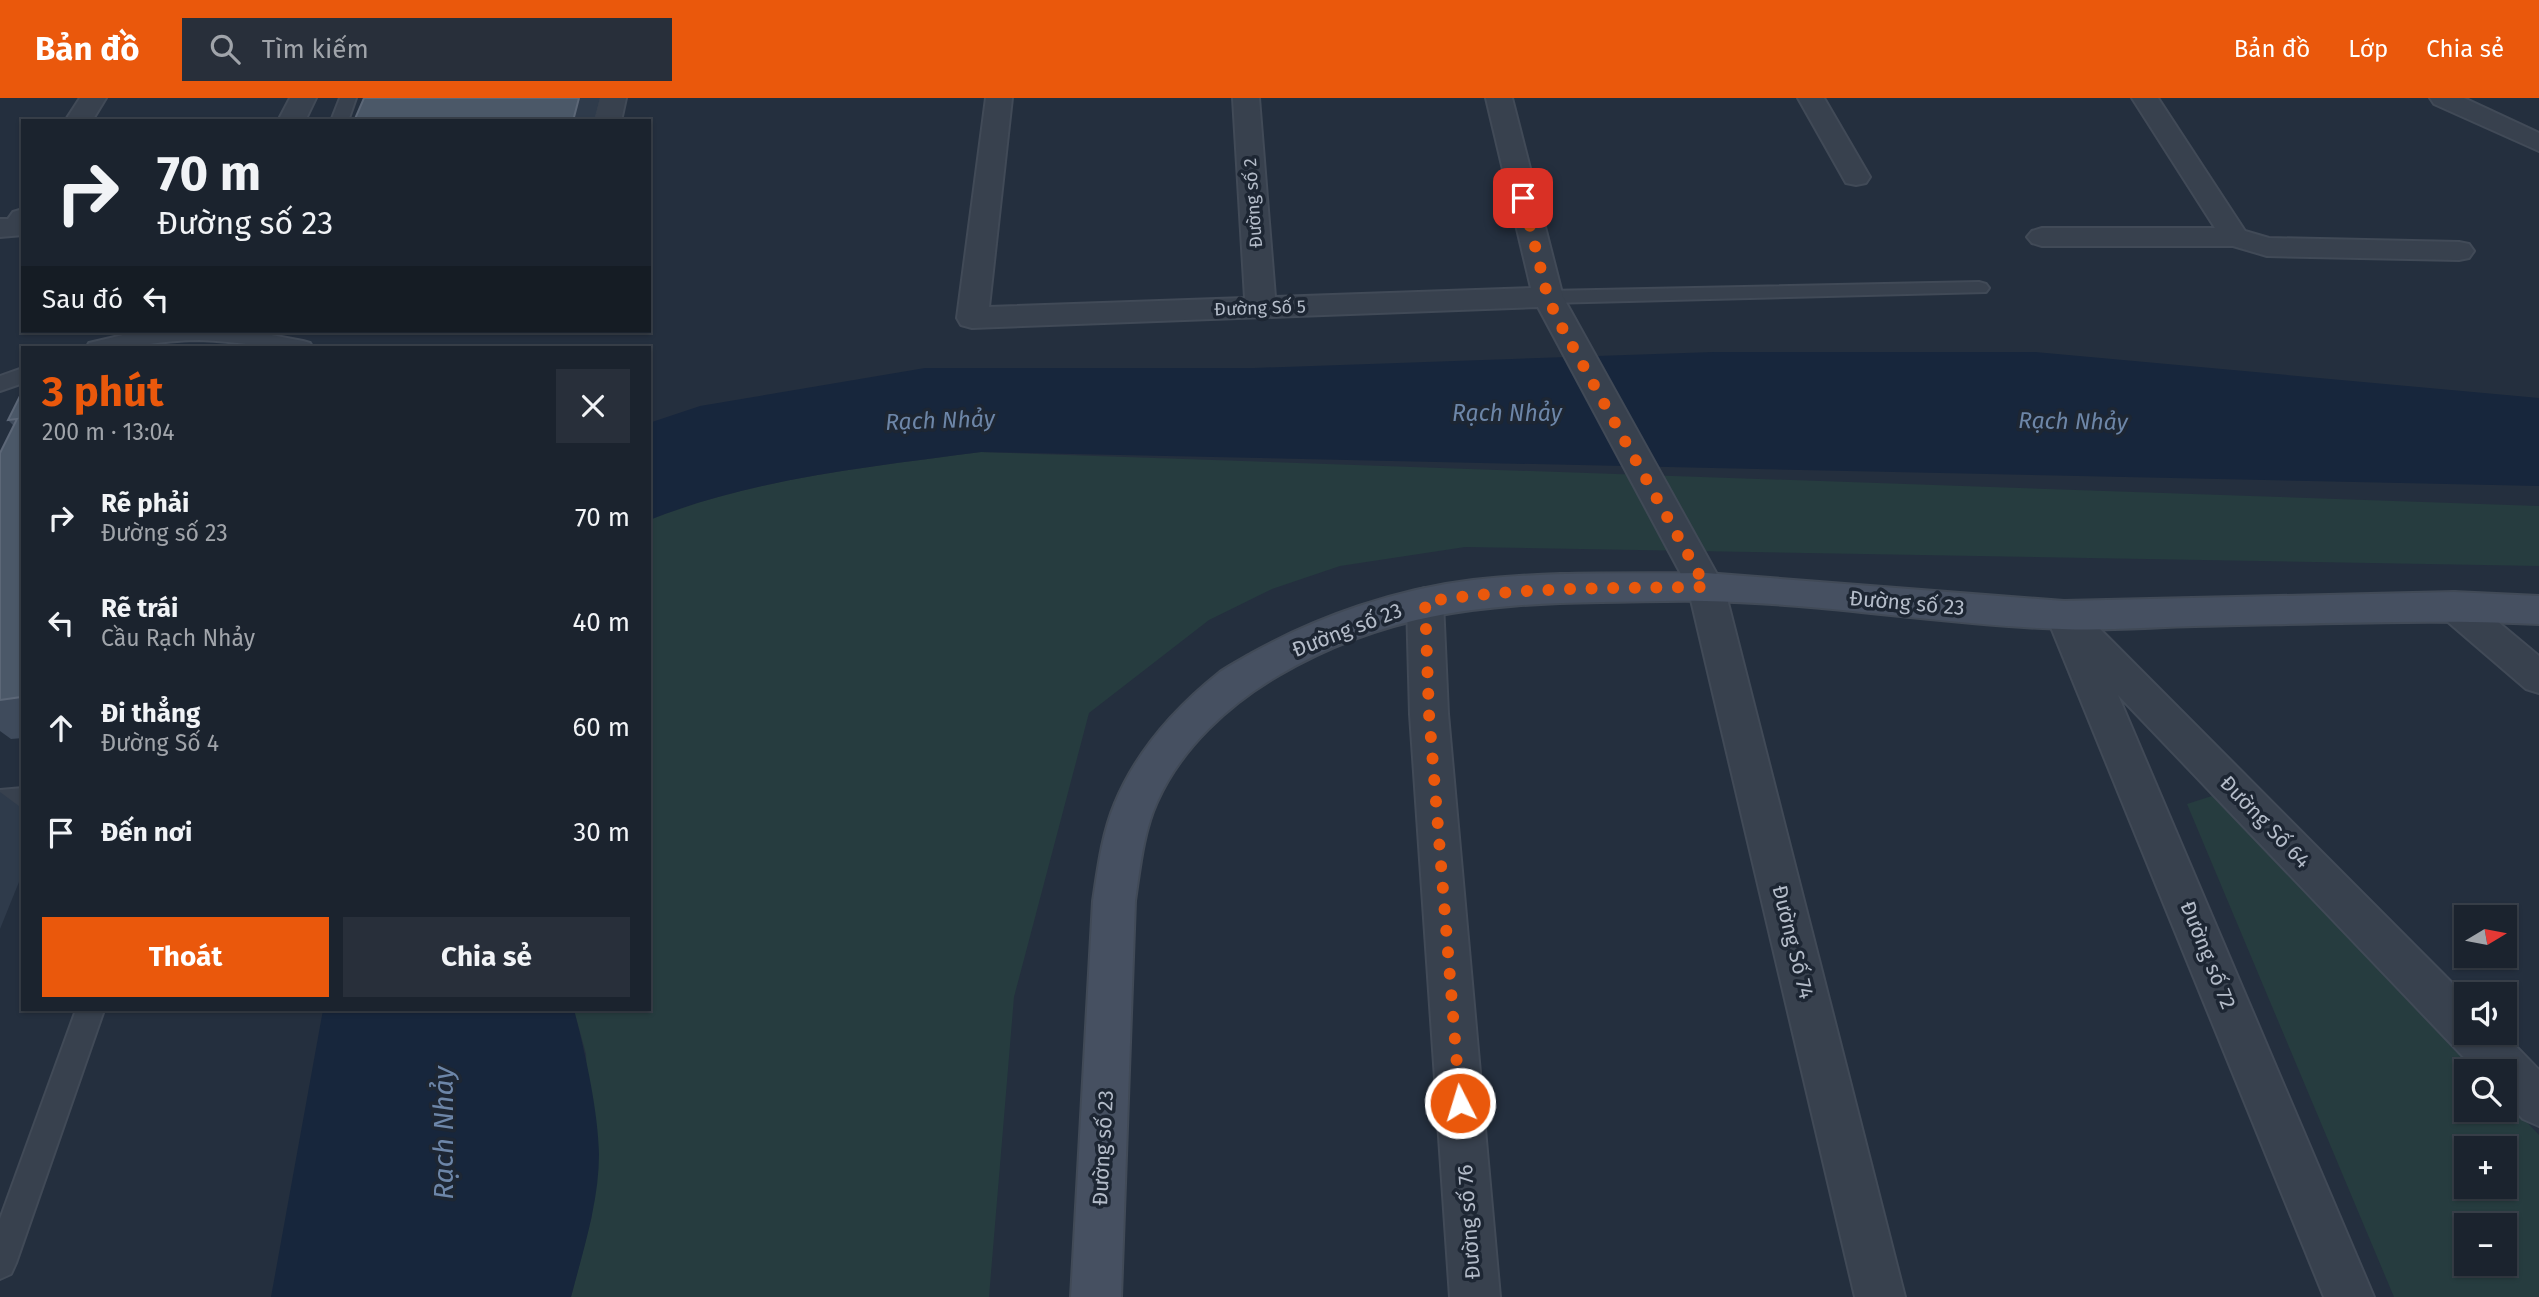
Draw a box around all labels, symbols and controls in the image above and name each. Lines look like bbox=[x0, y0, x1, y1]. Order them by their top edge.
search box bbox=[182, 18, 672, 81]
text: Bản đồ bbox=[35, 29, 140, 69]
icon: search bbox=[206, 30, 244, 68]
text: Tìm kiếm bbox=[262, 34, 369, 65]
text: Bản đồ bbox=[2234, 35, 2310, 63]
text: Lớp bbox=[2348, 35, 2388, 63]
text: Chia sẻ bbox=[2426, 35, 2504, 63]
text: 70 m bbox=[157, 144, 261, 203]
icon: right bbox=[42, 147, 133, 238]
street label: Đường số 2 bbox=[1239, 157, 1267, 249]
pin bbox=[1493, 168, 1553, 228]
icon: arrive bbox=[1504, 179, 1542, 217]
text: Đường số 23 bbox=[157, 204, 333, 242]
icon: left bbox=[137, 280, 175, 318]
text: Sau đó bbox=[42, 284, 123, 315]
street label: Đường Số 5 bbox=[1214, 295, 1306, 321]
text: 3 phút bbox=[42, 367, 163, 417]
button: close bbox=[556, 369, 630, 443]
water label: Rạch Nhảy bbox=[1452, 399, 1563, 427]
water label: Rạch Nhảy bbox=[885, 404, 996, 436]
water label: Rạch Nhảy bbox=[2018, 406, 2129, 436]
text: 200 m · 13:04 bbox=[42, 418, 175, 446]
text: Rẽ phải bbox=[101, 488, 189, 519]
icon: right bbox=[42, 499, 80, 537]
text: 70 m bbox=[575, 502, 630, 533]
text: Đường số 23 bbox=[101, 519, 228, 547]
street label: Đường số 23 bbox=[1848, 585, 1966, 621]
text: Rẽ trái bbox=[101, 593, 178, 624]
street label: Đường số 23 bbox=[1288, 597, 1406, 663]
icon: left bbox=[42, 604, 80, 642]
text: 40 m bbox=[572, 607, 630, 638]
text: Cầu Rạch Nhảy bbox=[101, 624, 255, 652]
text: Đi thẳng bbox=[101, 698, 200, 729]
icon: ahead bbox=[42, 709, 80, 747]
text: 60 m bbox=[572, 712, 630, 743]
text: Đường Số 4 bbox=[101, 729, 219, 757]
street label: Đường Số 64 bbox=[2214, 770, 2316, 874]
icon: arrive bbox=[42, 814, 80, 852]
text: Đến nơi bbox=[101, 817, 192, 848]
text: 30 m bbox=[573, 817, 630, 848]
street label: Đường Số 74 bbox=[1766, 882, 1820, 1002]
street label: Đường số 72 bbox=[2175, 897, 2241, 1013]
north arrow bbox=[2454, 905, 2516, 968]
map controls bbox=[2454, 905, 2517, 1276]
button: Thoát bbox=[42, 917, 329, 997]
button: Chia sẻ bbox=[343, 917, 630, 997]
button: sound bbox=[2454, 982, 2517, 1045]
button: search bbox=[2454, 1059, 2517, 1122]
water label: Rạch Nhảy bbox=[427, 1065, 460, 1200]
position arrow bbox=[1423, 1066, 1497, 1140]
street label: Đường số 23 bbox=[1087, 1090, 1119, 1206]
button: + bbox=[2454, 1136, 2517, 1199]
street label: Đường số 76 bbox=[1452, 1164, 1486, 1280]
button: − bbox=[2454, 1213, 2517, 1276]

